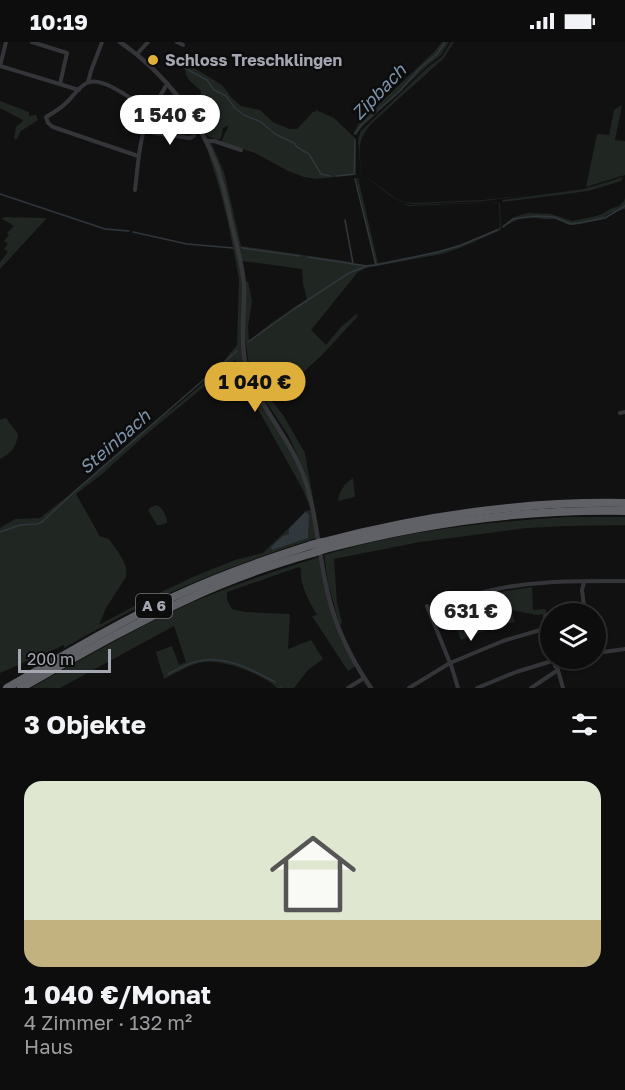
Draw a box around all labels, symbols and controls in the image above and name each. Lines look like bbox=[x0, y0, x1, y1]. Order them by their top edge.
text: 10:19 bbox=[30, 8, 88, 35]
place label: Schloss Treschklingen bbox=[165, 50, 342, 70]
marker: Schloss Treschklingen bbox=[146, 53, 160, 67]
water label: Zipbach bbox=[346, 58, 411, 124]
pin: 1 540 € bbox=[115, 95, 225, 146]
text: 1 540 € bbox=[134, 102, 206, 126]
pin: 1 040 € bbox=[200, 362, 310, 413]
text: 1 040 € bbox=[219, 369, 291, 393]
water label: Steinbach bbox=[74, 404, 155, 478]
pin: 631 € bbox=[429, 591, 513, 642]
road number: A 6 bbox=[136, 594, 172, 618]
text: 631 € bbox=[444, 598, 498, 622]
map controls bbox=[540, 603, 606, 669]
button: layers bbox=[540, 603, 606, 669]
scale bar bbox=[18, 646, 111, 674]
text: 200 m bbox=[27, 649, 74, 669]
icon: filters bbox=[568, 708, 601, 741]
text: 3 Objekte bbox=[24, 709, 146, 740]
icon: home bbox=[259, 820, 367, 928]
text: 1 040 €/Monat bbox=[24, 979, 211, 1010]
text: 4 Zimmer · 132 m² bbox=[24, 1010, 192, 1034]
text: Haus bbox=[24, 1034, 73, 1058]

